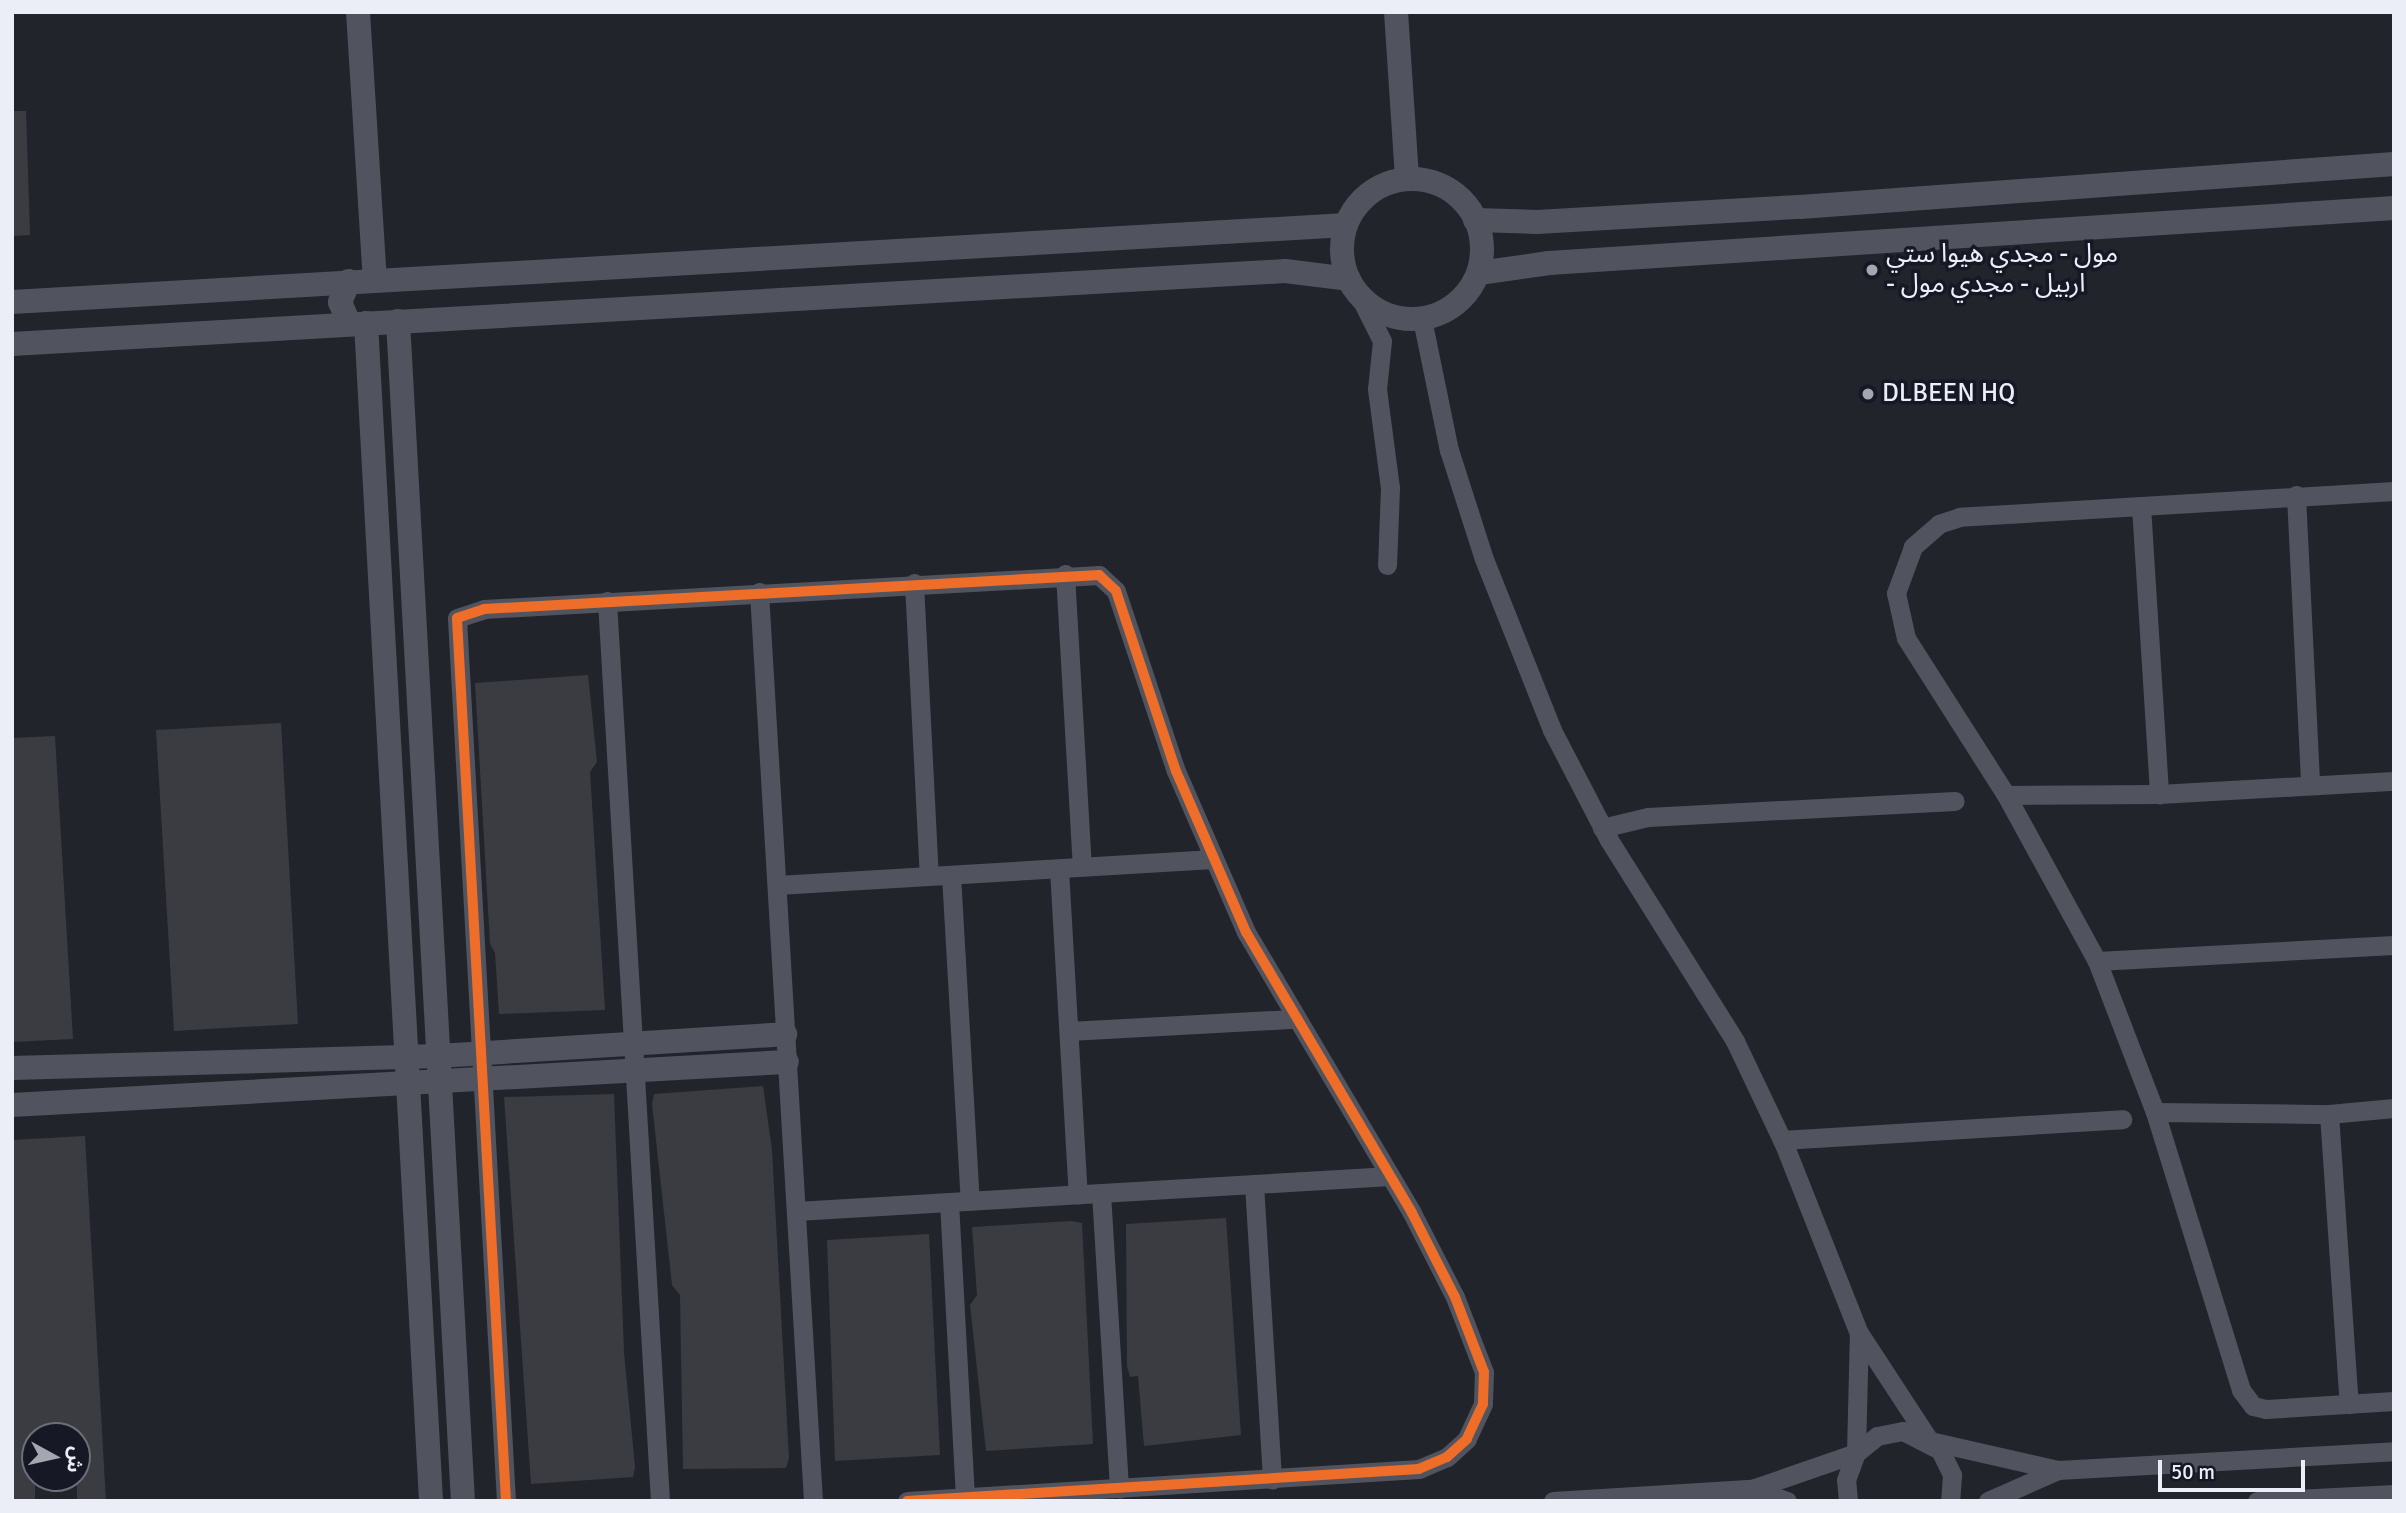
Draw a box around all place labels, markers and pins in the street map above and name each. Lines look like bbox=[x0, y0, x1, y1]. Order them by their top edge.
place label: مول - مجدي هيوا ستي - اربيل - مجدي مول bbox=[1886, 239, 2118, 300]
marker: مول - مجدي هيوا ستي - اربيل - مجدي مول bbox=[1864, 262, 1880, 278]
place label: DLBEEN HQ bbox=[1882, 378, 2015, 410]
marker: DLBEEN HQ bbox=[1860, 386, 1876, 402]

